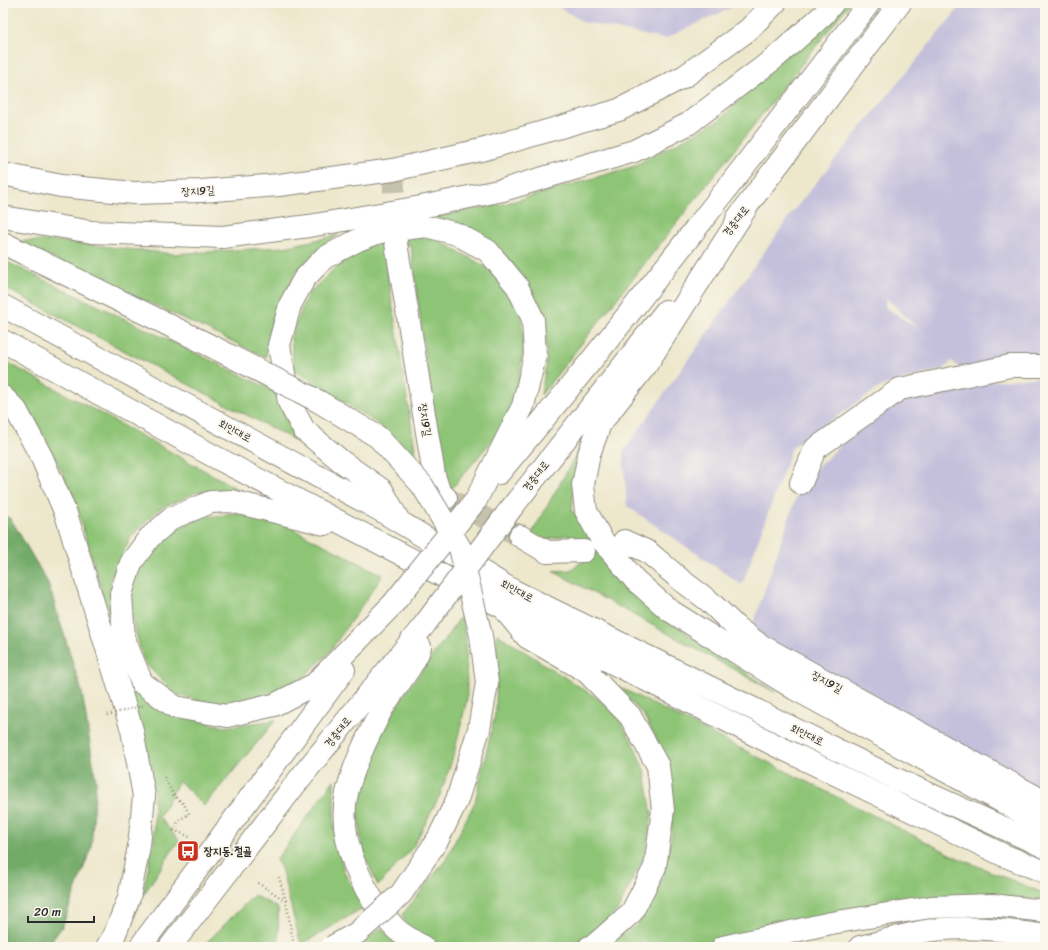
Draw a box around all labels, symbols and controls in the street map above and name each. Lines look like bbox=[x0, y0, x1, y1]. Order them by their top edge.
street label: 장지9길 bbox=[181, 181, 215, 201]
street label: 경충대로 bbox=[718, 201, 754, 241]
street label: 장지9길 bbox=[413, 402, 437, 438]
street label: 회안대로 bbox=[215, 414, 255, 448]
street label: 경충대로 bbox=[518, 456, 554, 496]
street label: 회안대로 bbox=[497, 574, 537, 608]
street label: 장지9길 bbox=[808, 666, 846, 698]
street label: 경충대로 bbox=[319, 712, 357, 752]
street label: 회안대로 bbox=[787, 719, 827, 751]
bus stop icon: 장지동.절골 bbox=[175, 838, 201, 864]
place label: 장지동.절골 bbox=[203, 842, 252, 861]
scale bar bbox=[28, 898, 94, 924]
text: 20 m bbox=[34, 901, 61, 923]

